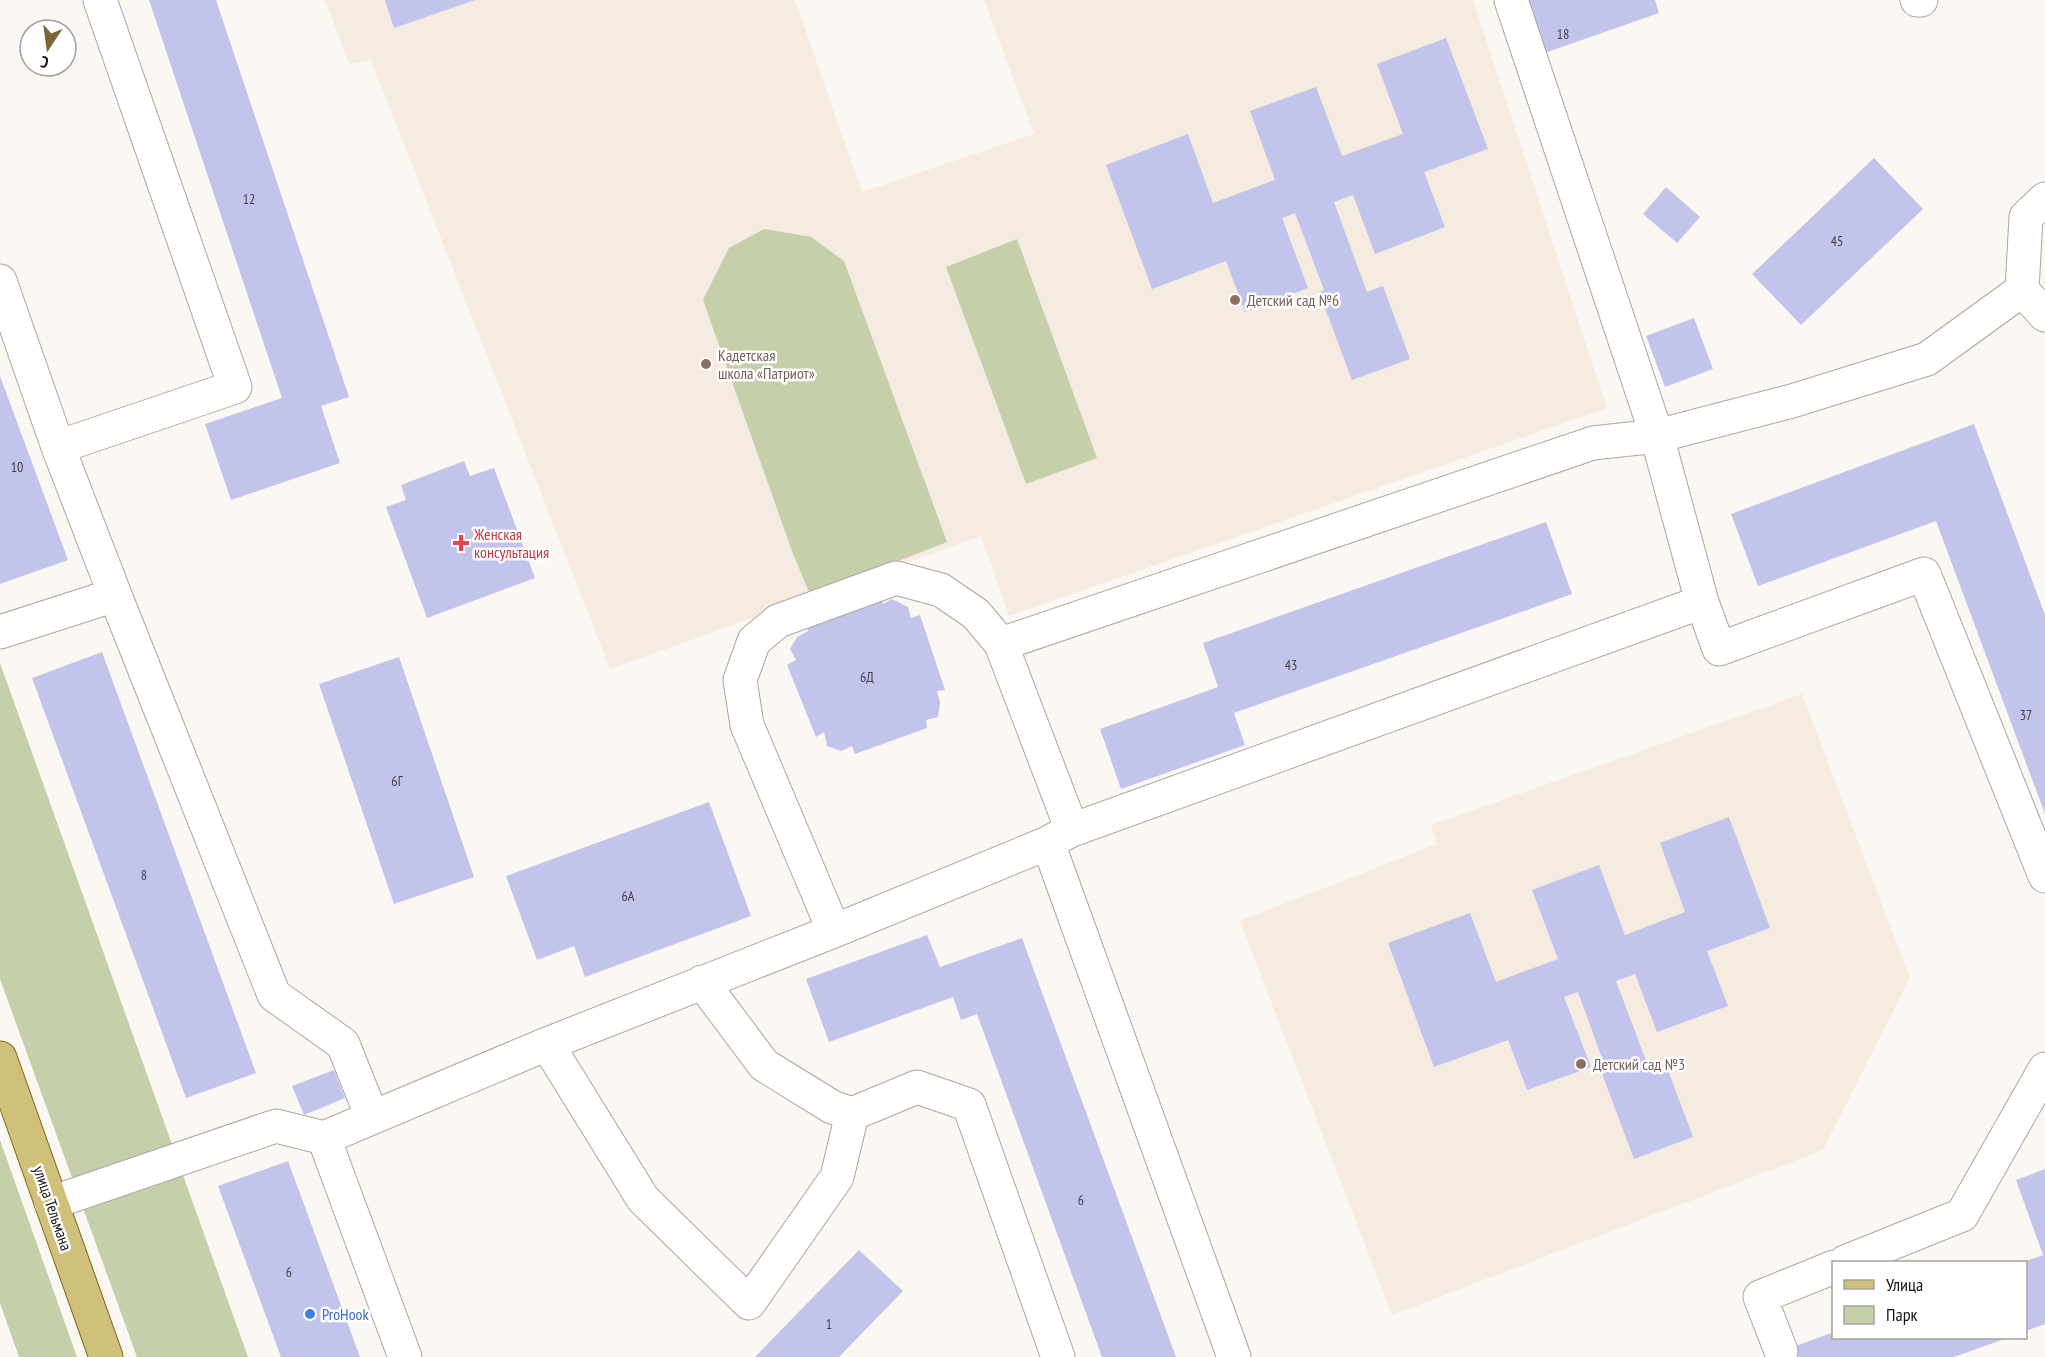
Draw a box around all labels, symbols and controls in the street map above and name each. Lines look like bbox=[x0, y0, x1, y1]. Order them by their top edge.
north arrow bbox=[18, 18, 78, 78]
house number: 18 bbox=[1557, 25, 1569, 43]
text: С bbox=[38, 52, 50, 73]
house number: 12 bbox=[243, 190, 255, 208]
house number: 45 bbox=[1831, 232, 1843, 250]
place label: Детский сад №6 bbox=[1247, 290, 1339, 310]
marker: Детский сад №6 bbox=[1228, 293, 1242, 307]
place label: Кадетская школа «Патриот» bbox=[718, 345, 815, 383]
marker: Кадетская школа «Патриот» bbox=[699, 357, 713, 371]
house number: 10 bbox=[11, 458, 23, 476]
place label: Женская консультация bbox=[473, 524, 549, 562]
marker: Женская консультация bbox=[452, 534, 470, 552]
house number: 43 bbox=[1285, 656, 1297, 674]
house number: 6Д bbox=[860, 668, 874, 686]
house number: 37 bbox=[2020, 706, 2032, 724]
house number: 6Г bbox=[391, 772, 404, 790]
house number: 8 bbox=[141, 866, 147, 884]
house number: 6А bbox=[622, 887, 635, 905]
place label: Детский сад №3 bbox=[1593, 1054, 1685, 1074]
marker: Детский сад №3 bbox=[1574, 1057, 1588, 1071]
street label: улица Тельмана bbox=[29, 1163, 77, 1253]
house number: 6 bbox=[1078, 1191, 1084, 1209]
legend bbox=[1832, 1261, 2027, 1339]
house number: 6 bbox=[286, 1263, 292, 1281]
text: Улица bbox=[1886, 1273, 1923, 1296]
text: Парк bbox=[1886, 1303, 1917, 1326]
place label: ProHook bbox=[322, 1304, 369, 1324]
marker: ProHook bbox=[303, 1307, 317, 1321]
house number: 1 bbox=[826, 1315, 832, 1333]

